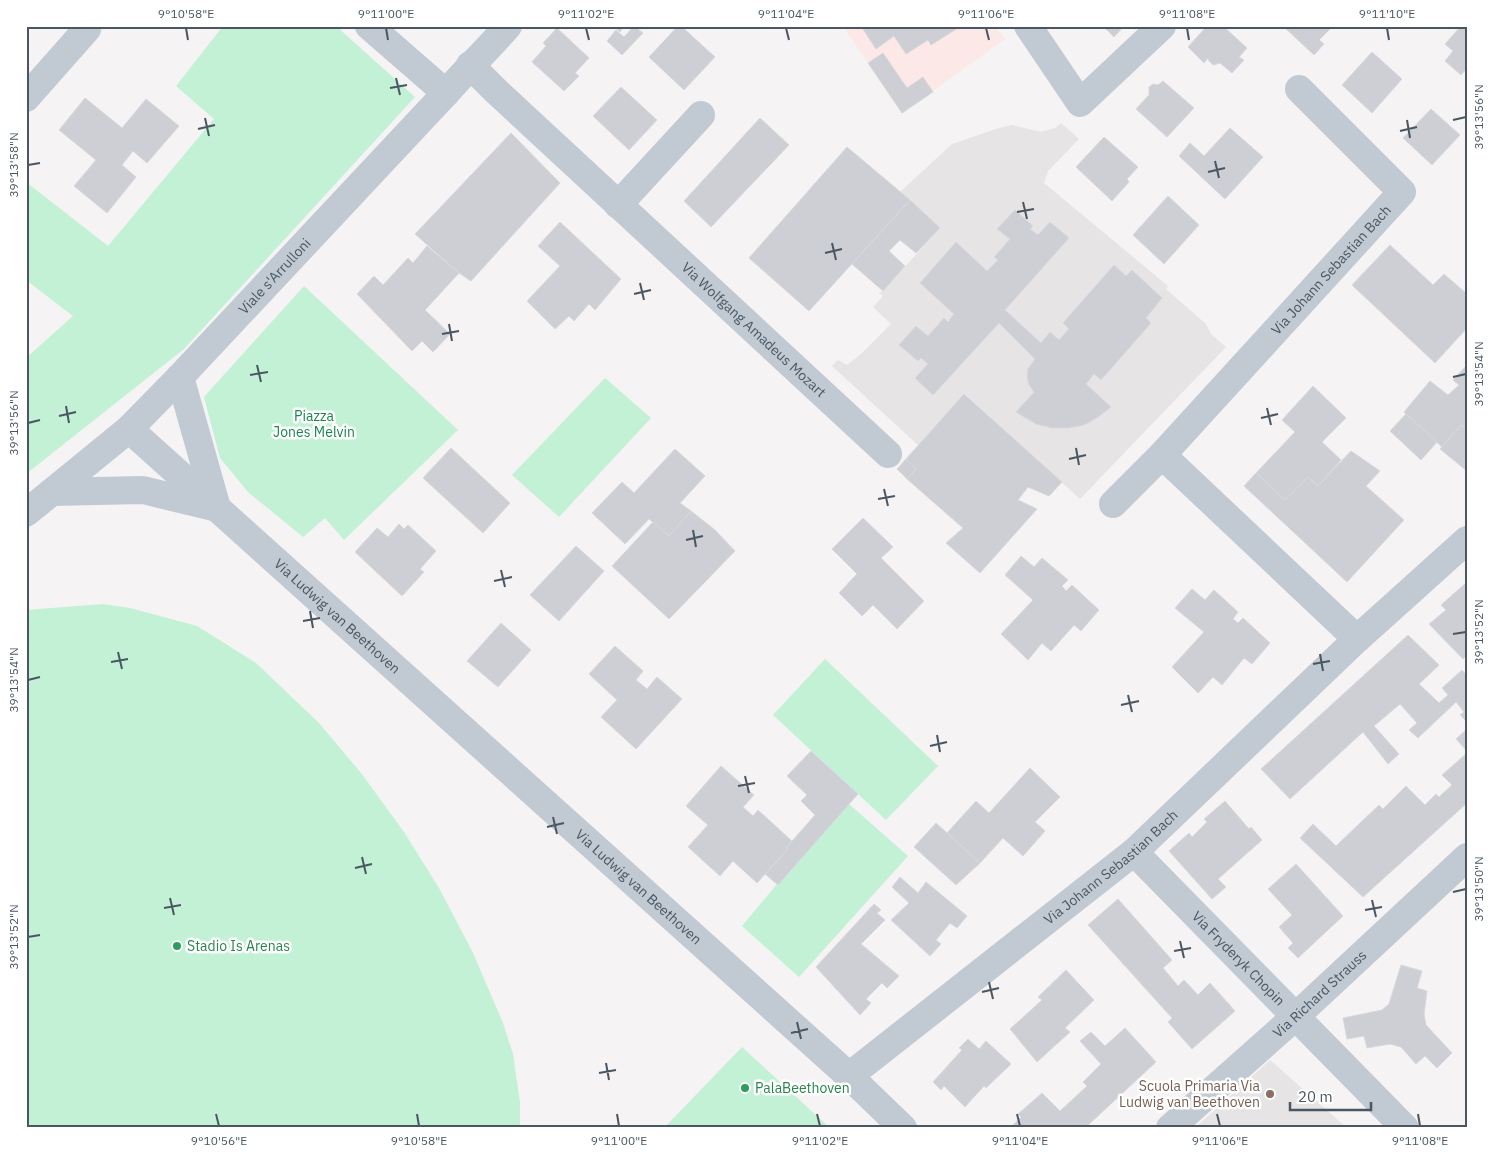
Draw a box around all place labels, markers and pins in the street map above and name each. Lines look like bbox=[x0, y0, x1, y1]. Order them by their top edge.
place label: Stadio Is Arenas bbox=[187, 937, 290, 955]
marker: Stadio Is Arenas bbox=[171, 940, 183, 952]
place label: Scuola Primaria Via Ludwig van Beethoven bbox=[1119, 1077, 1261, 1111]
place label: PalaBeethoven bbox=[755, 1079, 850, 1097]
marker: PalaBeethoven bbox=[739, 1082, 751, 1094]
marker: Scuola Primaria Via Ludwig van Beethoven bbox=[1264, 1088, 1276, 1100]

